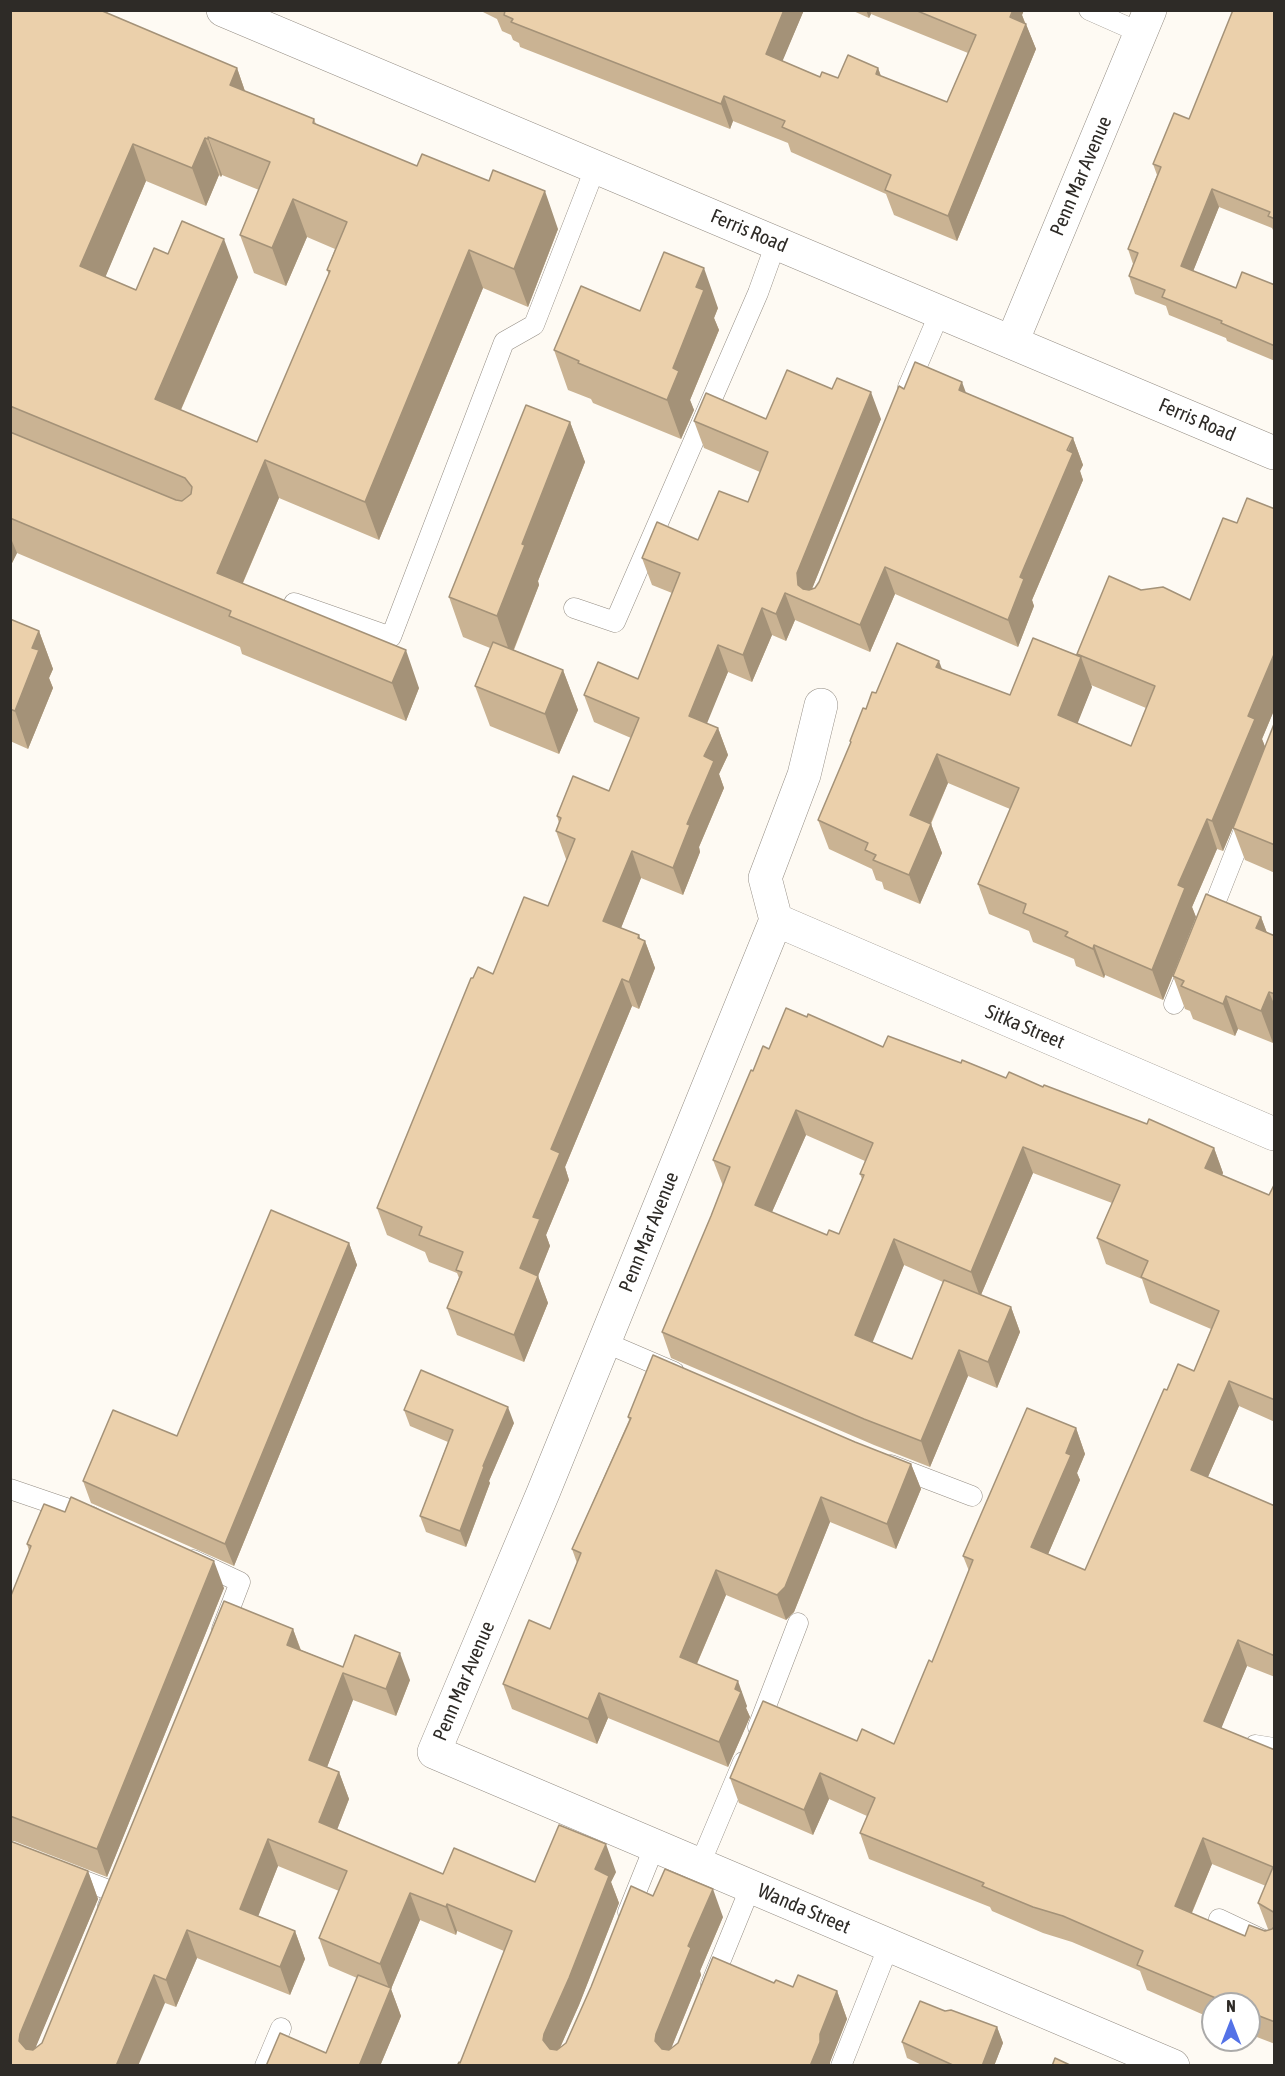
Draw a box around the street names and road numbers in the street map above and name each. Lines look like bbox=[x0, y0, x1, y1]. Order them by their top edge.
street label: Penn Mar Avenue bbox=[1045, 113, 1117, 239]
street label: Ferris Road bbox=[707, 204, 791, 258]
street label: Ferris Road bbox=[1155, 393, 1239, 447]
street label: Sitka Street bbox=[982, 1000, 1068, 1054]
street label: Penn Mar Avenue bbox=[614, 1168, 684, 1296]
street label: Penn Mar Avenue bbox=[428, 1618, 500, 1744]
street label: Wanda Street bbox=[754, 1879, 854, 1939]

